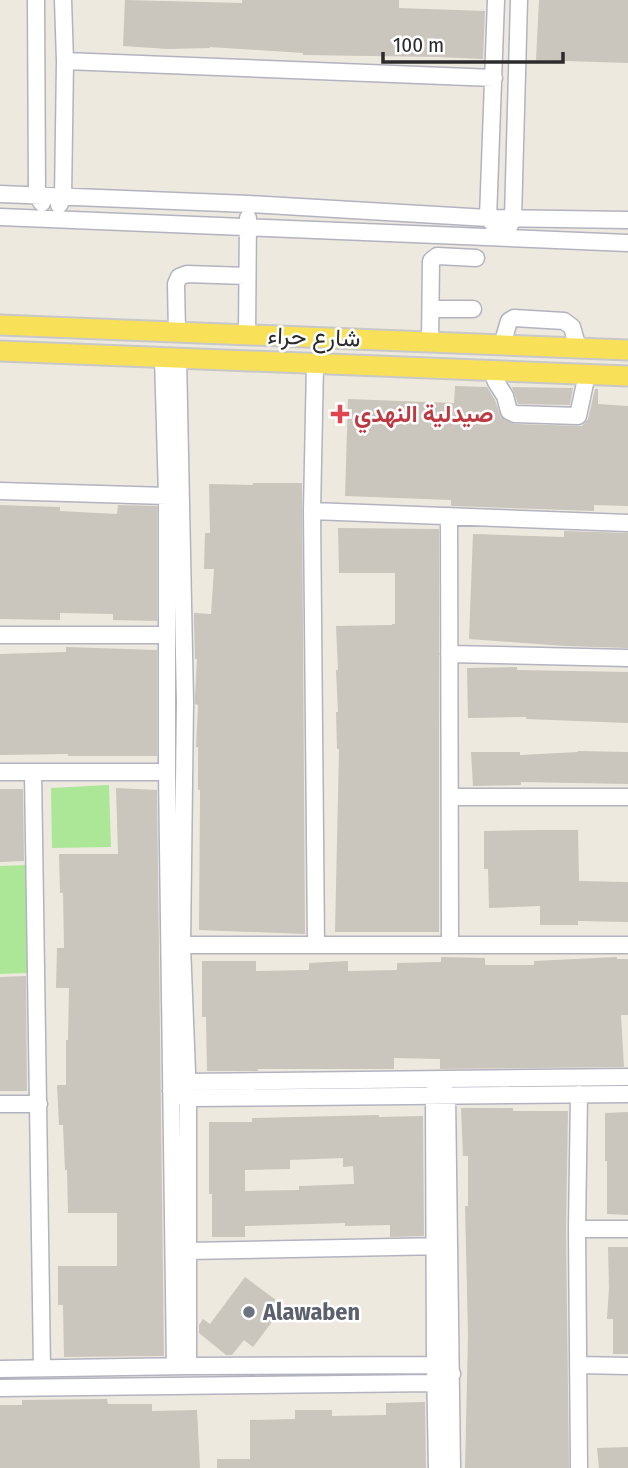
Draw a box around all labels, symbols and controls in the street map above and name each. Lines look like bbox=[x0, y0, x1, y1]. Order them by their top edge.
scale bar bbox=[383, 21, 563, 65]
text: 100 m bbox=[393, 32, 444, 58]
street label: شارع حراء bbox=[267, 321, 361, 355]
place label: صيدلية النهدي bbox=[354, 400, 494, 434]
marker: صيدلية النهدي bbox=[332, 406, 348, 422]
place label: Alawaben bbox=[262, 1298, 360, 1326]
marker: Alawaben bbox=[241, 1304, 257, 1320]

